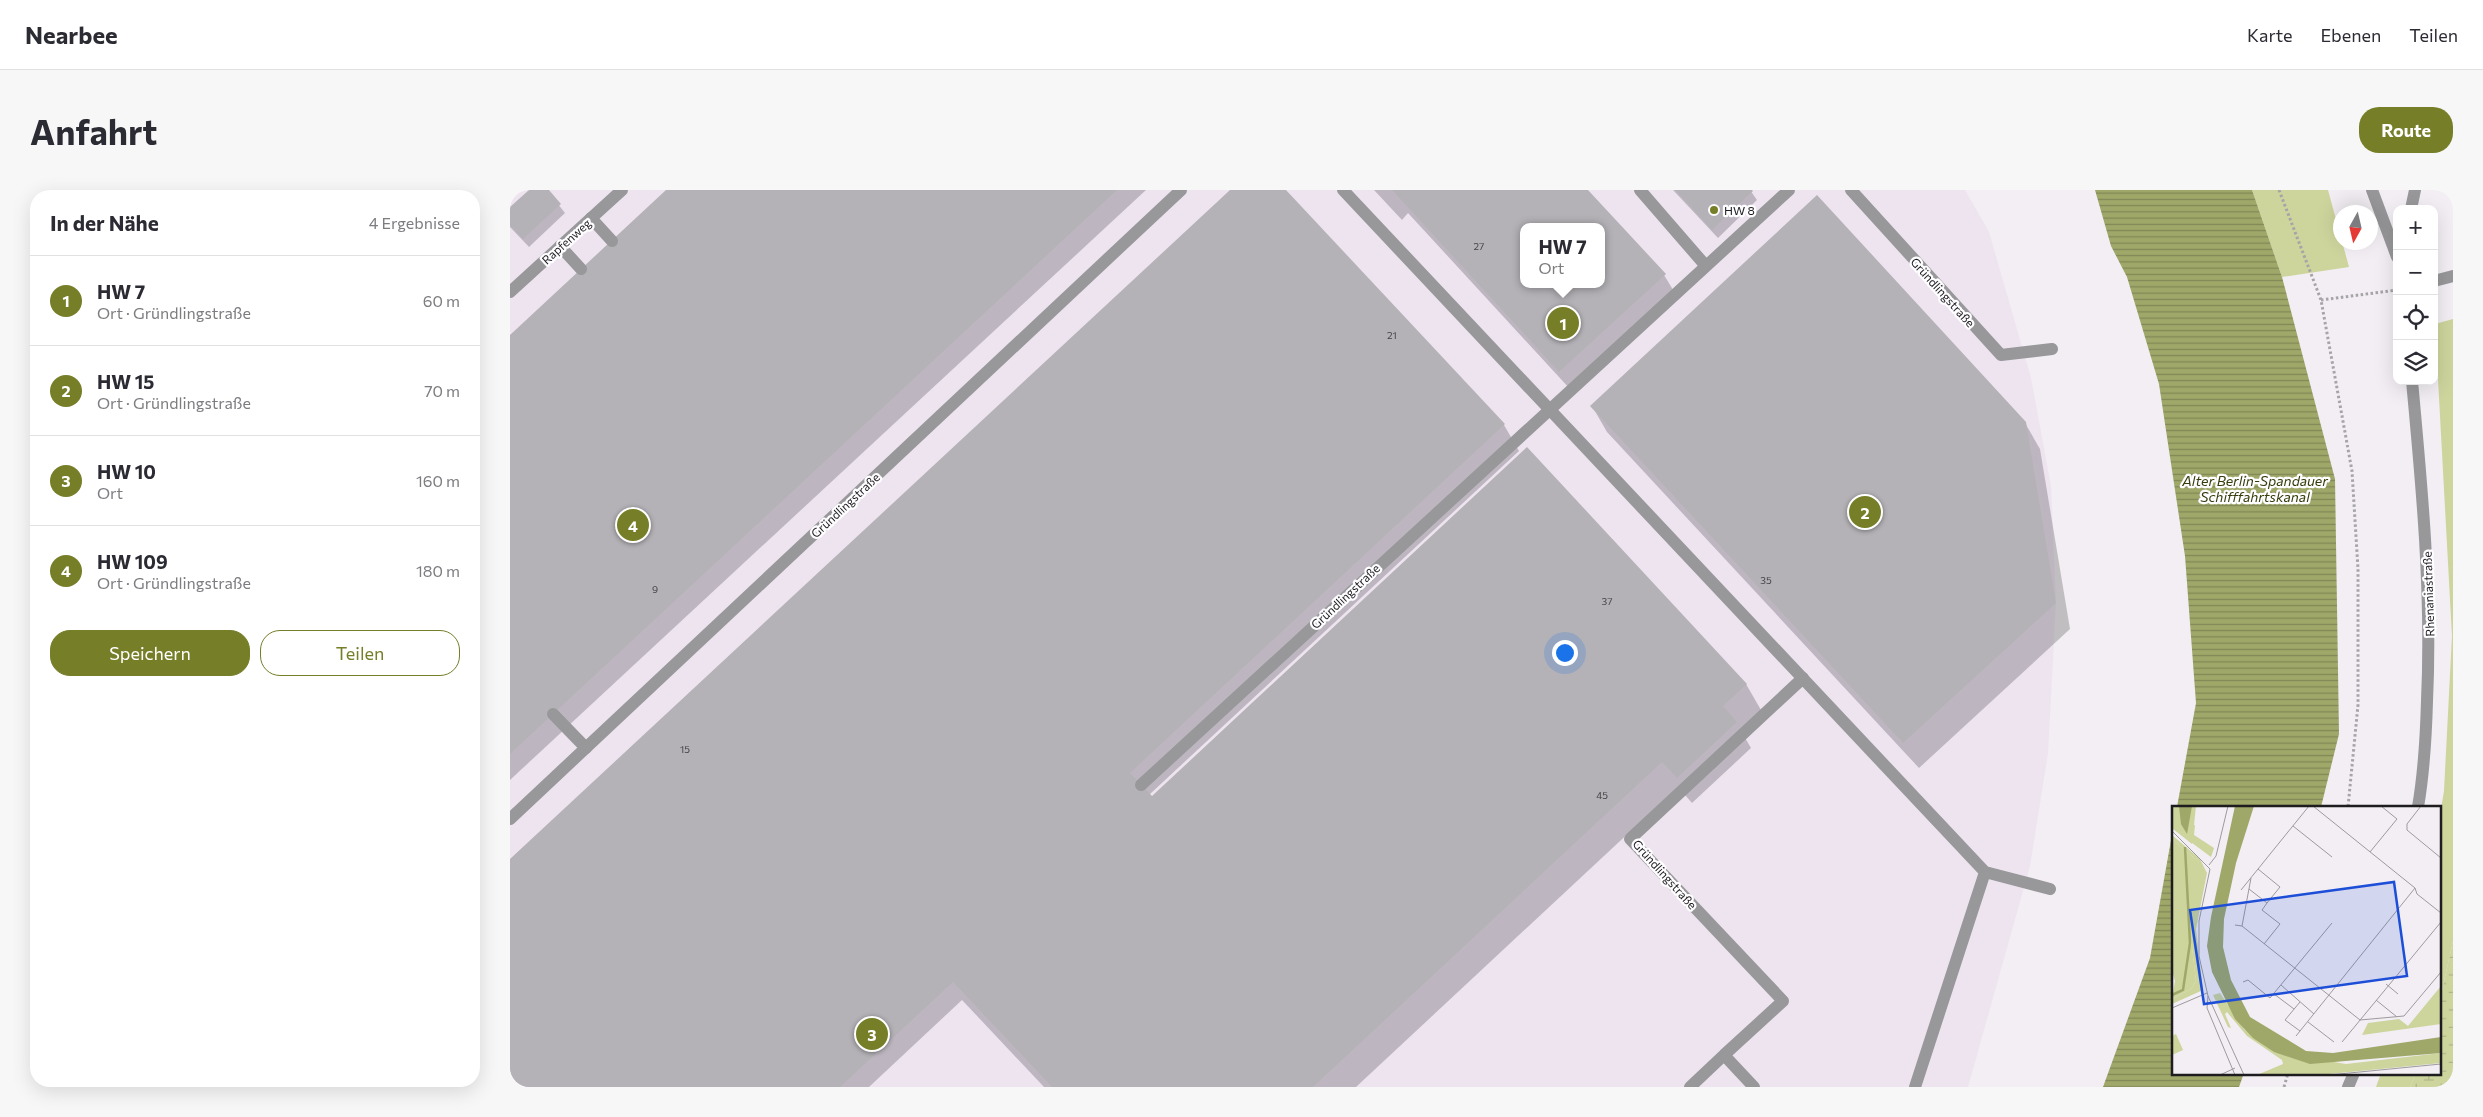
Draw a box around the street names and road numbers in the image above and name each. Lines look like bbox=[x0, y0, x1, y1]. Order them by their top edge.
street label: Rapfenweg bbox=[539, 215, 594, 267]
street label: Gründlingstraße bbox=[1908, 254, 1978, 330]
street label: Gründlingstraße bbox=[808, 470, 882, 540]
street label: Rhenaniastraße bbox=[2420, 551, 2436, 637]
street label: Gründlingstraße bbox=[1308, 561, 1382, 631]
street label: Gründlingstraße bbox=[1630, 836, 1700, 912]

